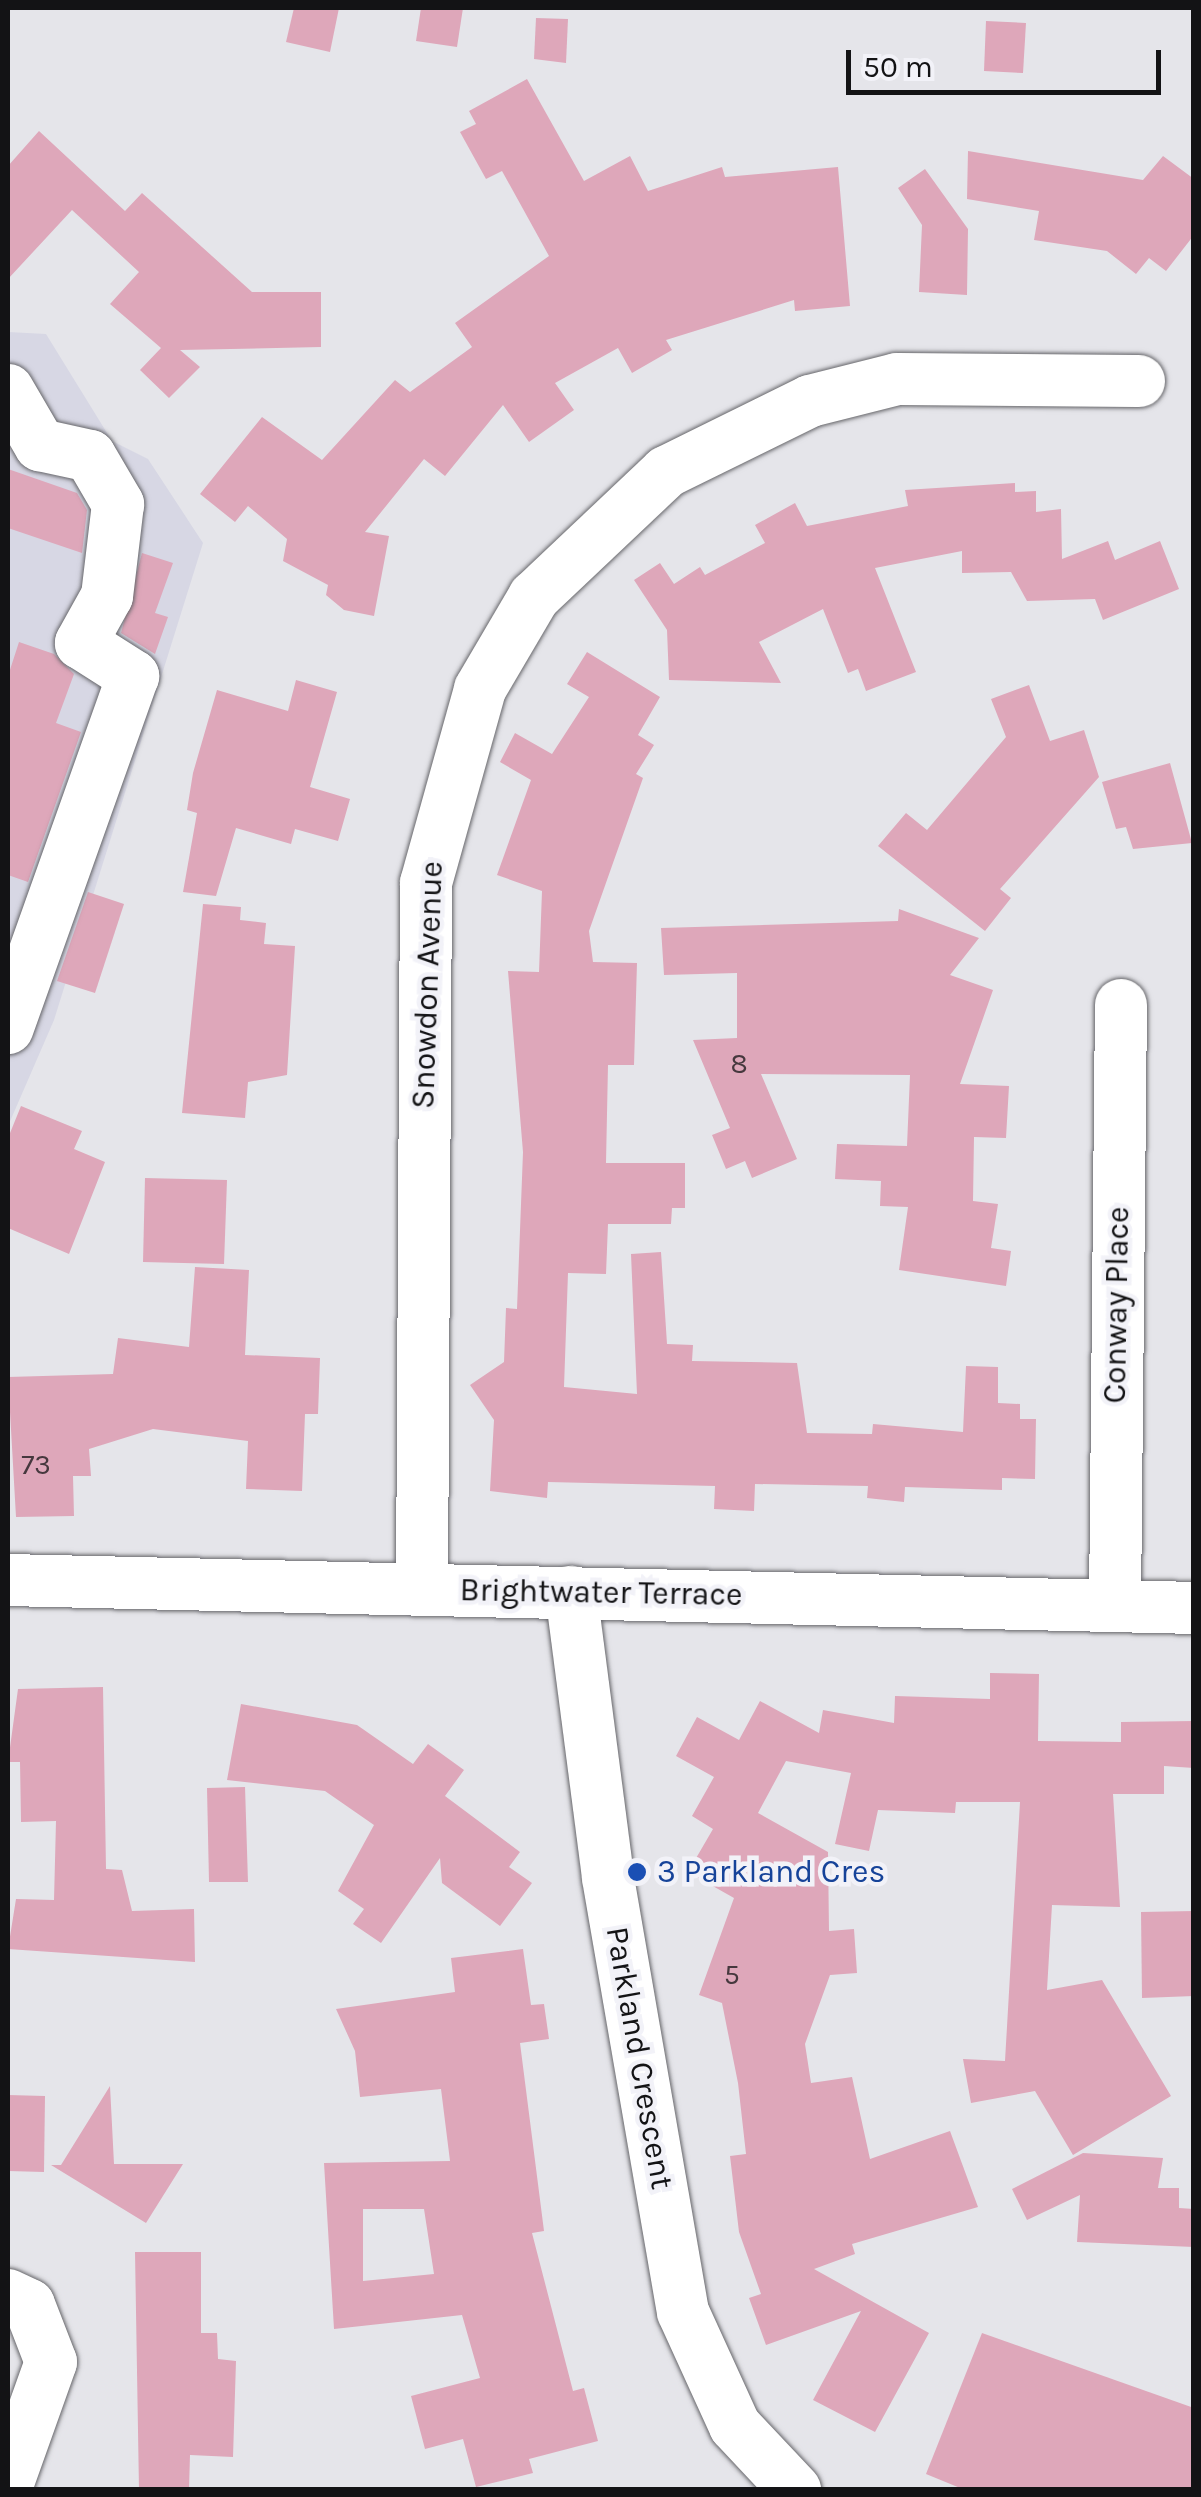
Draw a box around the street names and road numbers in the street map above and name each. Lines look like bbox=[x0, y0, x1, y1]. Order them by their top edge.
street label: Snowdon Avenue bbox=[404, 860, 452, 1110]
street label: Conway Place bbox=[1096, 1206, 1138, 1404]
street label: Brightwater Terrace bbox=[459, 1571, 743, 1615]
street label: Parkland Crescent bbox=[597, 1924, 681, 2192]

